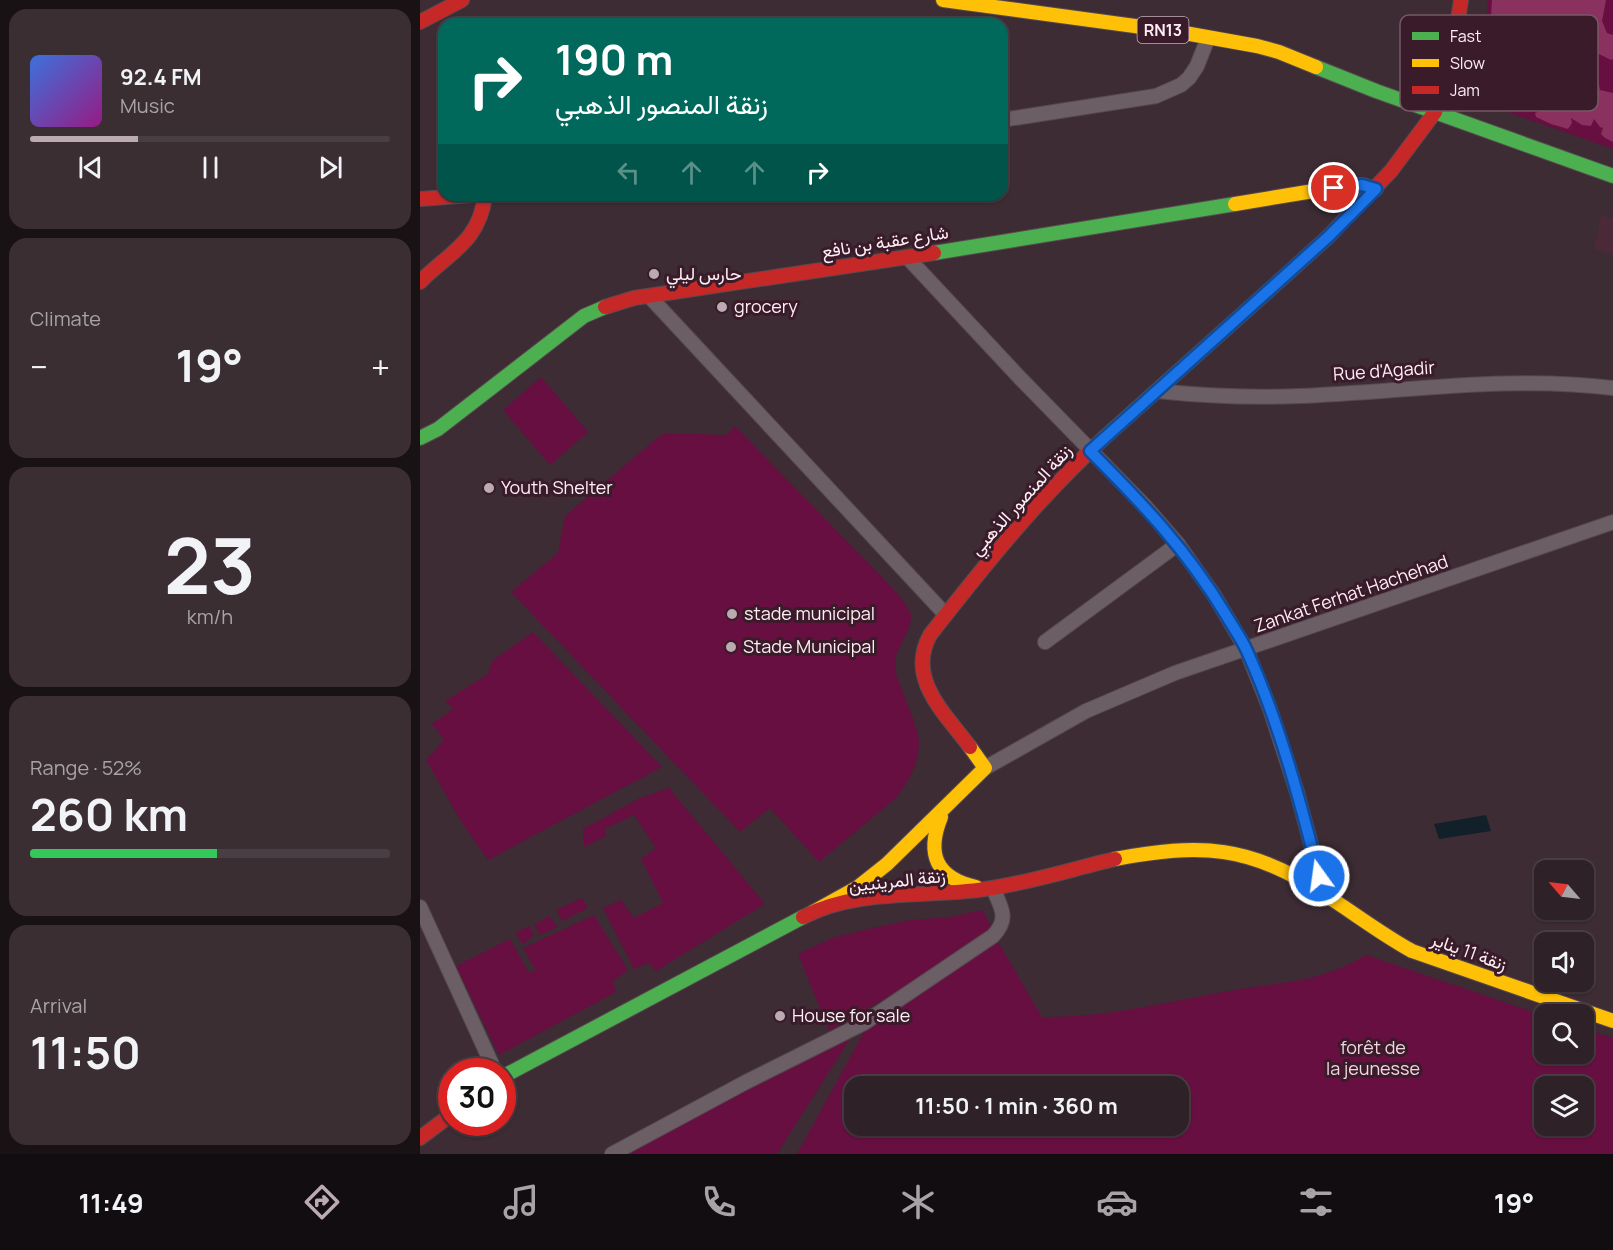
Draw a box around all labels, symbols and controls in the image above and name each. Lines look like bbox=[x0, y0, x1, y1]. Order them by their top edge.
legend bbox=[1400, 15, 1598, 111]
road number: RN13 bbox=[1138, 17, 1188, 43]
text: Fast bbox=[1450, 25, 1481, 47]
text: 190 m bbox=[555, 30, 673, 88]
icon: right bbox=[456, 42, 534, 120]
text: Slow bbox=[1450, 52, 1485, 74]
text: 92.4 FM bbox=[120, 62, 202, 92]
text: Jam bbox=[1450, 79, 1480, 101]
text: زنقة المنصور الذهبي bbox=[555, 85, 768, 122]
text: Music bbox=[120, 92, 175, 119]
icon: previous bbox=[74, 151, 107, 184]
icon: pause bbox=[194, 151, 227, 184]
icon: next bbox=[314, 151, 347, 184]
icon: left bbox=[612, 156, 645, 189]
icon: ahead bbox=[675, 156, 708, 189]
icon: ahead bbox=[738, 156, 771, 189]
icon: right bbox=[801, 156, 834, 189]
pin bbox=[1308, 162, 1359, 213]
icon: arrive bbox=[1317, 171, 1350, 204]
street label: شارع عقبة بن نافع bbox=[820, 219, 950, 264]
place label: حارس ليلي bbox=[666, 261, 742, 289]
marker: حارس ليلي bbox=[647, 267, 661, 281]
place label: grocery bbox=[734, 294, 798, 318]
marker: grocery bbox=[715, 300, 729, 314]
text: Climate bbox=[30, 305, 101, 332]
text: 19° bbox=[175, 334, 243, 396]
text: − bbox=[30, 344, 48, 389]
text: + bbox=[371, 344, 390, 389]
street label: Rue d'Agadir bbox=[1332, 354, 1436, 386]
street label: زنقة المنصور الذهبي bbox=[964, 439, 1080, 563]
place label: Youth Shelter bbox=[501, 475, 613, 499]
marker: Youth Shelter bbox=[482, 481, 496, 495]
text: 23 bbox=[164, 511, 256, 617]
street label: Zankat Ferhat Hachehad bbox=[1250, 549, 1451, 638]
place label: stade municipal bbox=[744, 601, 875, 625]
text: km/h bbox=[187, 603, 233, 630]
marker: stade municipal bbox=[725, 607, 739, 621]
place label: Stade Municipal bbox=[743, 634, 876, 658]
marker: Stade Municipal bbox=[724, 640, 738, 654]
text: Range · 52% bbox=[30, 754, 142, 781]
text: 260 km bbox=[30, 783, 188, 845]
position arrow bbox=[1287, 844, 1351, 908]
north arrow bbox=[1534, 860, 1594, 920]
map controls bbox=[1534, 860, 1594, 1136]
street label: زنقة المرينيين bbox=[847, 863, 947, 897]
street label: زنقة 11 يناير bbox=[1427, 926, 1511, 976]
button: sound bbox=[1534, 932, 1594, 992]
text: Arrival bbox=[30, 992, 87, 1019]
place label: House for sale bbox=[792, 1003, 910, 1027]
button: search bbox=[1534, 1004, 1594, 1064]
marker: House for sale bbox=[773, 1009, 787, 1023]
text: 11:50 bbox=[30, 1021, 141, 1083]
park label: forêt de la jeunesse bbox=[1326, 1035, 1420, 1080]
speed limit sign: 30 bbox=[438, 1058, 516, 1136]
button: layers bbox=[1534, 1076, 1594, 1136]
text: 11:50 · 1 min · 360 m bbox=[915, 1091, 1118, 1121]
icon: directions bbox=[301, 1181, 343, 1223]
icon: music bbox=[500, 1181, 542, 1223]
icon: phone bbox=[698, 1181, 740, 1223]
icon: climate bbox=[897, 1181, 939, 1223]
icon: car bbox=[1096, 1181, 1138, 1223]
icon: filters bbox=[1295, 1181, 1337, 1223]
text: 11:49 bbox=[78, 1184, 144, 1221]
text: 19° bbox=[1494, 1184, 1535, 1221]

